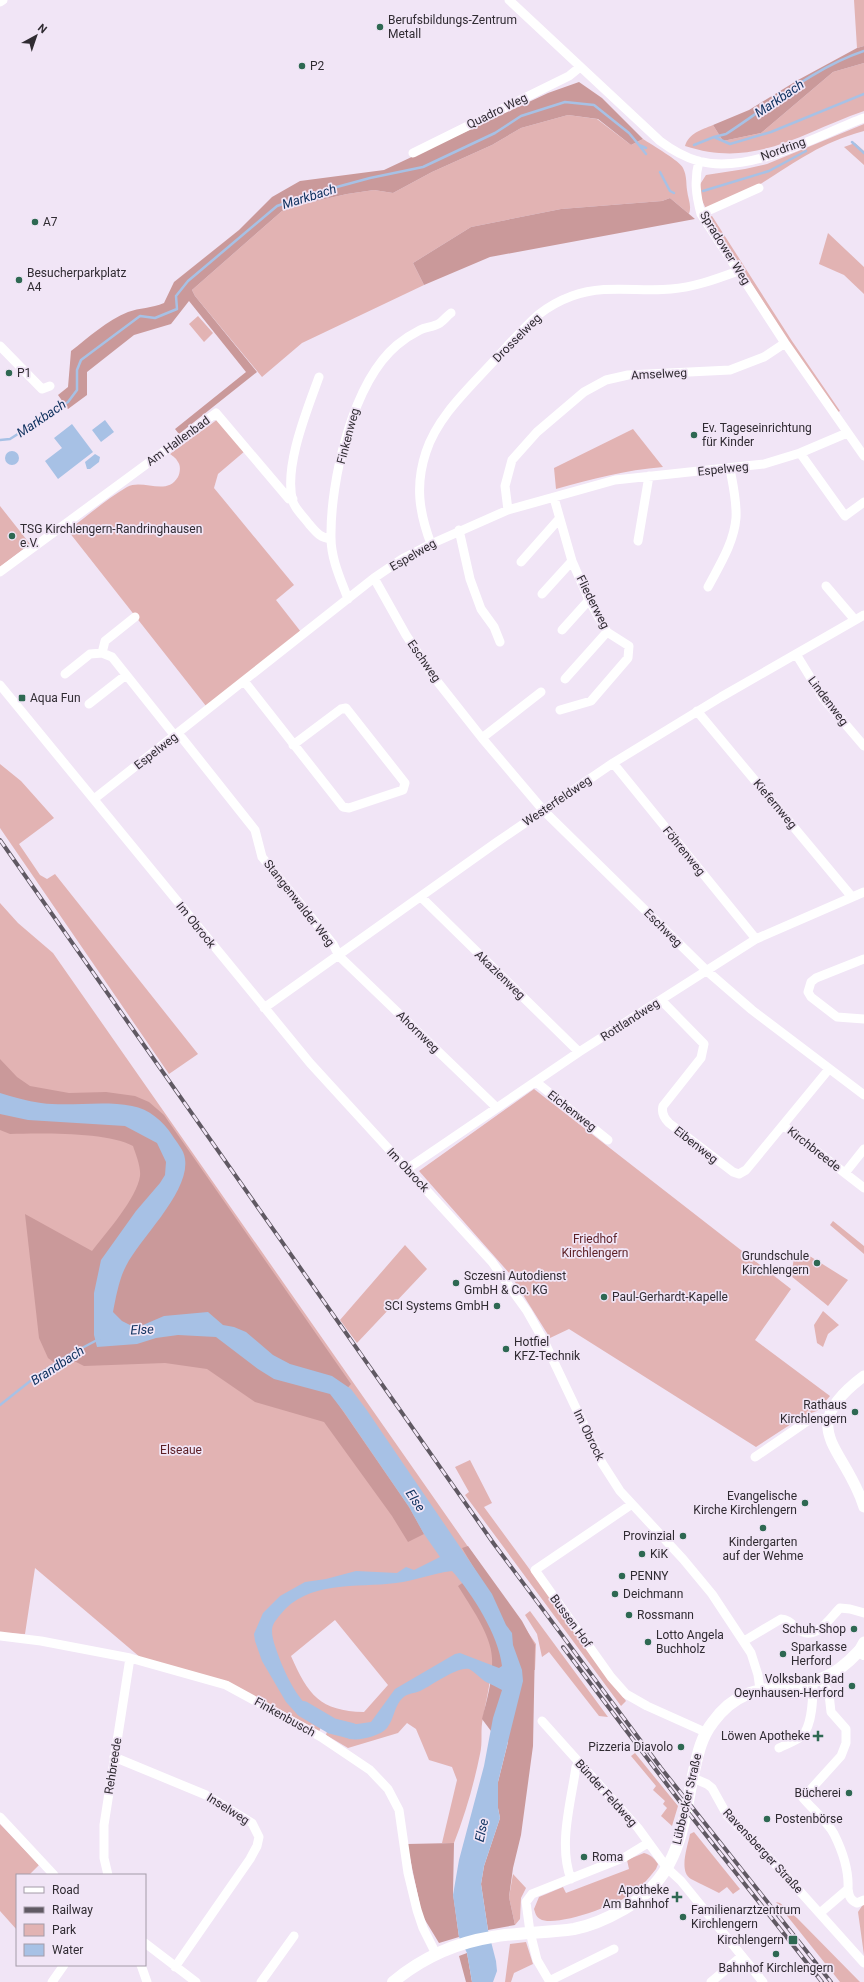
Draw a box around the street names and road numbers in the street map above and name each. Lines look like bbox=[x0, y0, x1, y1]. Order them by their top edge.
street label: Quadro Weg bbox=[464, 90, 530, 132]
street label: Nordring bbox=[759, 134, 807, 164]
street label: Spradower Weg bbox=[697, 209, 753, 287]
street label: Drosselweg bbox=[490, 311, 544, 365]
street label: Amselweg bbox=[631, 366, 687, 382]
street label: Finkenweg bbox=[334, 407, 362, 465]
street label: Am Hallenbad bbox=[143, 413, 213, 469]
street label: Espelweg bbox=[697, 459, 749, 479]
street label: Espelweg bbox=[387, 536, 439, 574]
street label: Fliederweg bbox=[574, 573, 612, 631]
street label: Eschweg bbox=[404, 637, 444, 685]
street label: Lindenweg bbox=[805, 674, 851, 728]
street label: Espelweg bbox=[132, 730, 180, 772]
street label: Westerfeldweg bbox=[520, 773, 594, 829]
street label: Kiefernweg bbox=[750, 777, 800, 831]
street label: Föhrenweg bbox=[660, 824, 708, 878]
street label: Stangenwalder Weg bbox=[261, 857, 337, 949]
street label: Im Obrock bbox=[173, 899, 219, 951]
street label: Eschweg bbox=[641, 906, 685, 950]
street label: Akazienweg bbox=[472, 948, 528, 1002]
street label: Rottlandweg bbox=[598, 996, 662, 1044]
street label: Ahornweg bbox=[394, 1008, 442, 1056]
street label: Eichenweg bbox=[545, 1088, 599, 1134]
street label: Eibenweg bbox=[671, 1124, 721, 1166]
street label: Kirchbreede bbox=[785, 1124, 843, 1174]
street label: Im Obrock bbox=[384, 1145, 432, 1196]
street label: Im Obrock bbox=[571, 1407, 608, 1464]
street label: Bussen Hof bbox=[547, 1592, 595, 1651]
street label: Finkenbusch bbox=[252, 1694, 318, 1740]
street label: Rehbreede bbox=[102, 1737, 124, 1795]
street label: Lübbecker Straße bbox=[670, 1752, 704, 1846]
street label: Bünder Feldweg bbox=[572, 1757, 640, 1829]
street label: Inselweg bbox=[204, 1790, 252, 1828]
street label: Ravensberger Straße bbox=[720, 1806, 806, 1896]

